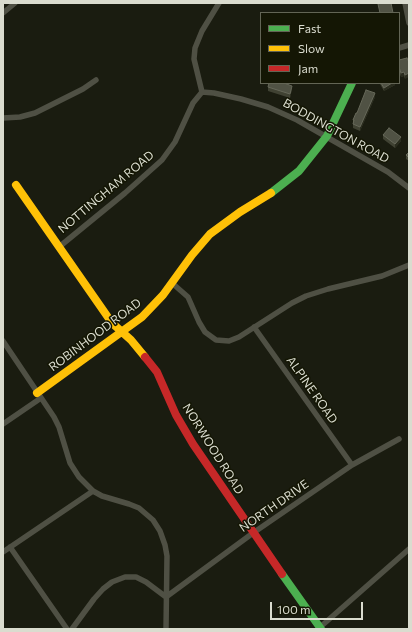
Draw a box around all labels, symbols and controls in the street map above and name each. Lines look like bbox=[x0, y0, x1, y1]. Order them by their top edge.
legend bbox=[260, 12, 400, 84]
text: Fast bbox=[298, 21, 321, 35]
text: Slow bbox=[298, 41, 325, 55]
text: Jam bbox=[298, 61, 318, 75]
street label: BODDINGTON ROAD bbox=[280, 96, 392, 166]
street label: NOTTINGHAM ROAD bbox=[55, 148, 157, 236]
street label: ROBINHOOD ROAD bbox=[46, 296, 144, 374]
street label: ALPINE ROAD bbox=[283, 354, 341, 426]
street label: NORWOOD ROAD bbox=[179, 401, 247, 497]
street label: NORTH DRIVE bbox=[237, 477, 311, 535]
scale bar bbox=[272, 594, 365, 620]
text: 100 m bbox=[277, 602, 311, 616]

